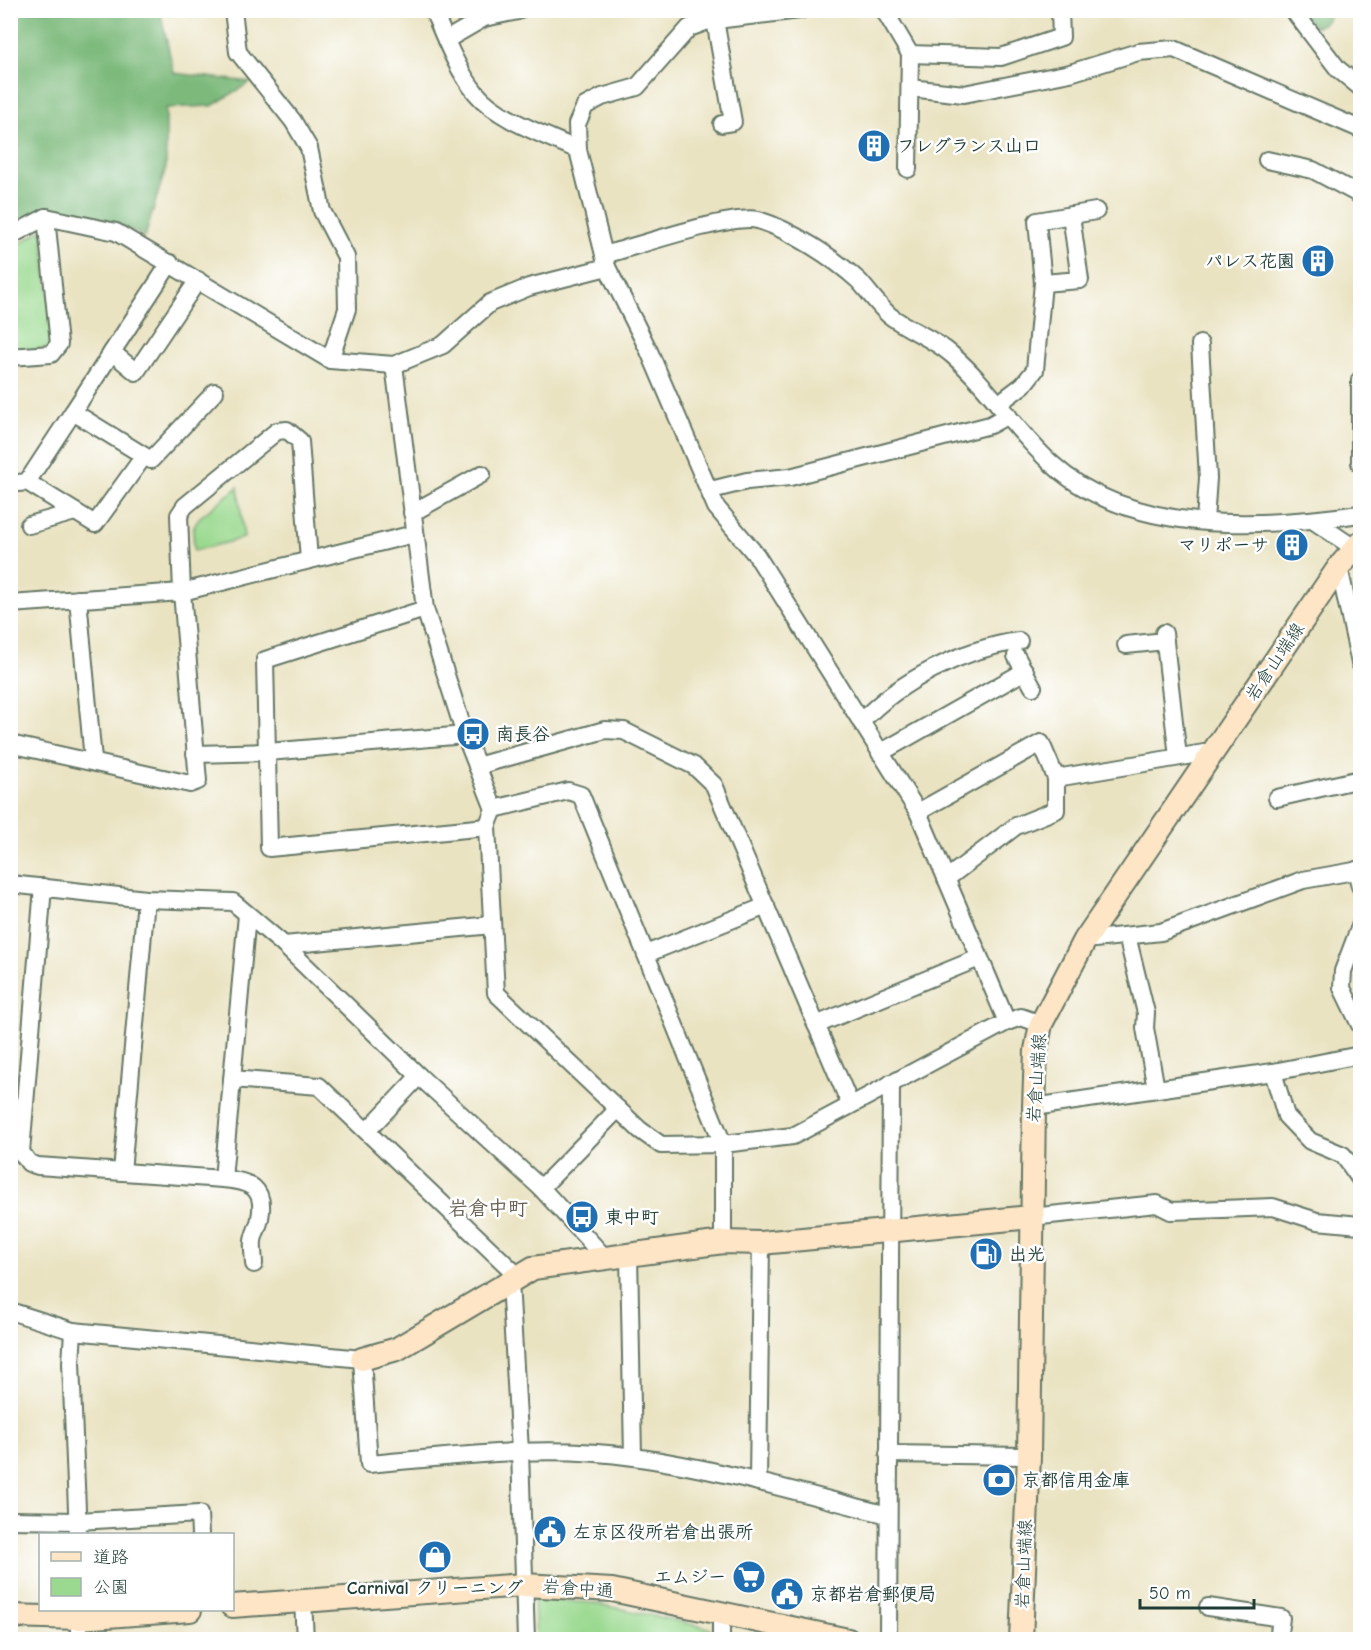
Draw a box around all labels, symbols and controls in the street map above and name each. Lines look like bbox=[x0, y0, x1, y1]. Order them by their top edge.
building icon: フレグランス山口 bbox=[856, 128, 892, 164]
place label: フレグランス山口 bbox=[897, 136, 1041, 157]
building icon: パレス花園 bbox=[1300, 243, 1336, 279]
place label: パレス花園 bbox=[1205, 251, 1295, 272]
building icon: マリポーサ bbox=[1274, 527, 1310, 563]
place label: マリポーサ bbox=[1178, 535, 1269, 556]
street label: 岩倉山端線 bbox=[1241, 619, 1309, 705]
bus stop icon: 南長谷 bbox=[455, 716, 491, 752]
place label: 南長谷 bbox=[496, 724, 550, 745]
street label: 岩倉山端線 bbox=[1023, 1032, 1051, 1124]
district label: 岩倉中町 bbox=[448, 1197, 528, 1220]
bus stop icon: 東中町 bbox=[564, 1199, 600, 1235]
place label: 東中町 bbox=[605, 1207, 659, 1228]
fuel station icon: 出光 bbox=[968, 1236, 1004, 1272]
place label: 出光 bbox=[1009, 1244, 1045, 1265]
bank icon: 京都信用金庫 bbox=[981, 1462, 1017, 1498]
place label: 京都信用金庫 bbox=[1022, 1470, 1130, 1491]
public building icon: 左京区役所岩倉出張所 bbox=[532, 1514, 568, 1550]
street label: 岩倉山端線 bbox=[1012, 1519, 1036, 1609]
place label: 左京区役所岩倉出張所 bbox=[573, 1522, 753, 1543]
legend bbox=[39, 1533, 234, 1611]
shop icon: Carnival クリーニング bbox=[417, 1539, 453, 1575]
text: 道路 bbox=[93, 1547, 129, 1568]
supermarket icon: エムジー bbox=[731, 1559, 767, 1595]
place label: エムジー bbox=[654, 1567, 726, 1588]
scale bar bbox=[1140, 1572, 1254, 1610]
street label: 岩倉中通 bbox=[541, 1576, 615, 1602]
public building icon: 京都岩倉郵便局 bbox=[769, 1576, 805, 1612]
text: 公園 bbox=[93, 1577, 129, 1598]
place label: Carnival クリーニング bbox=[347, 1578, 523, 1599]
text: 50 m bbox=[1149, 1583, 1191, 1604]
place label: 京都岩倉郵便局 bbox=[810, 1584, 936, 1605]

